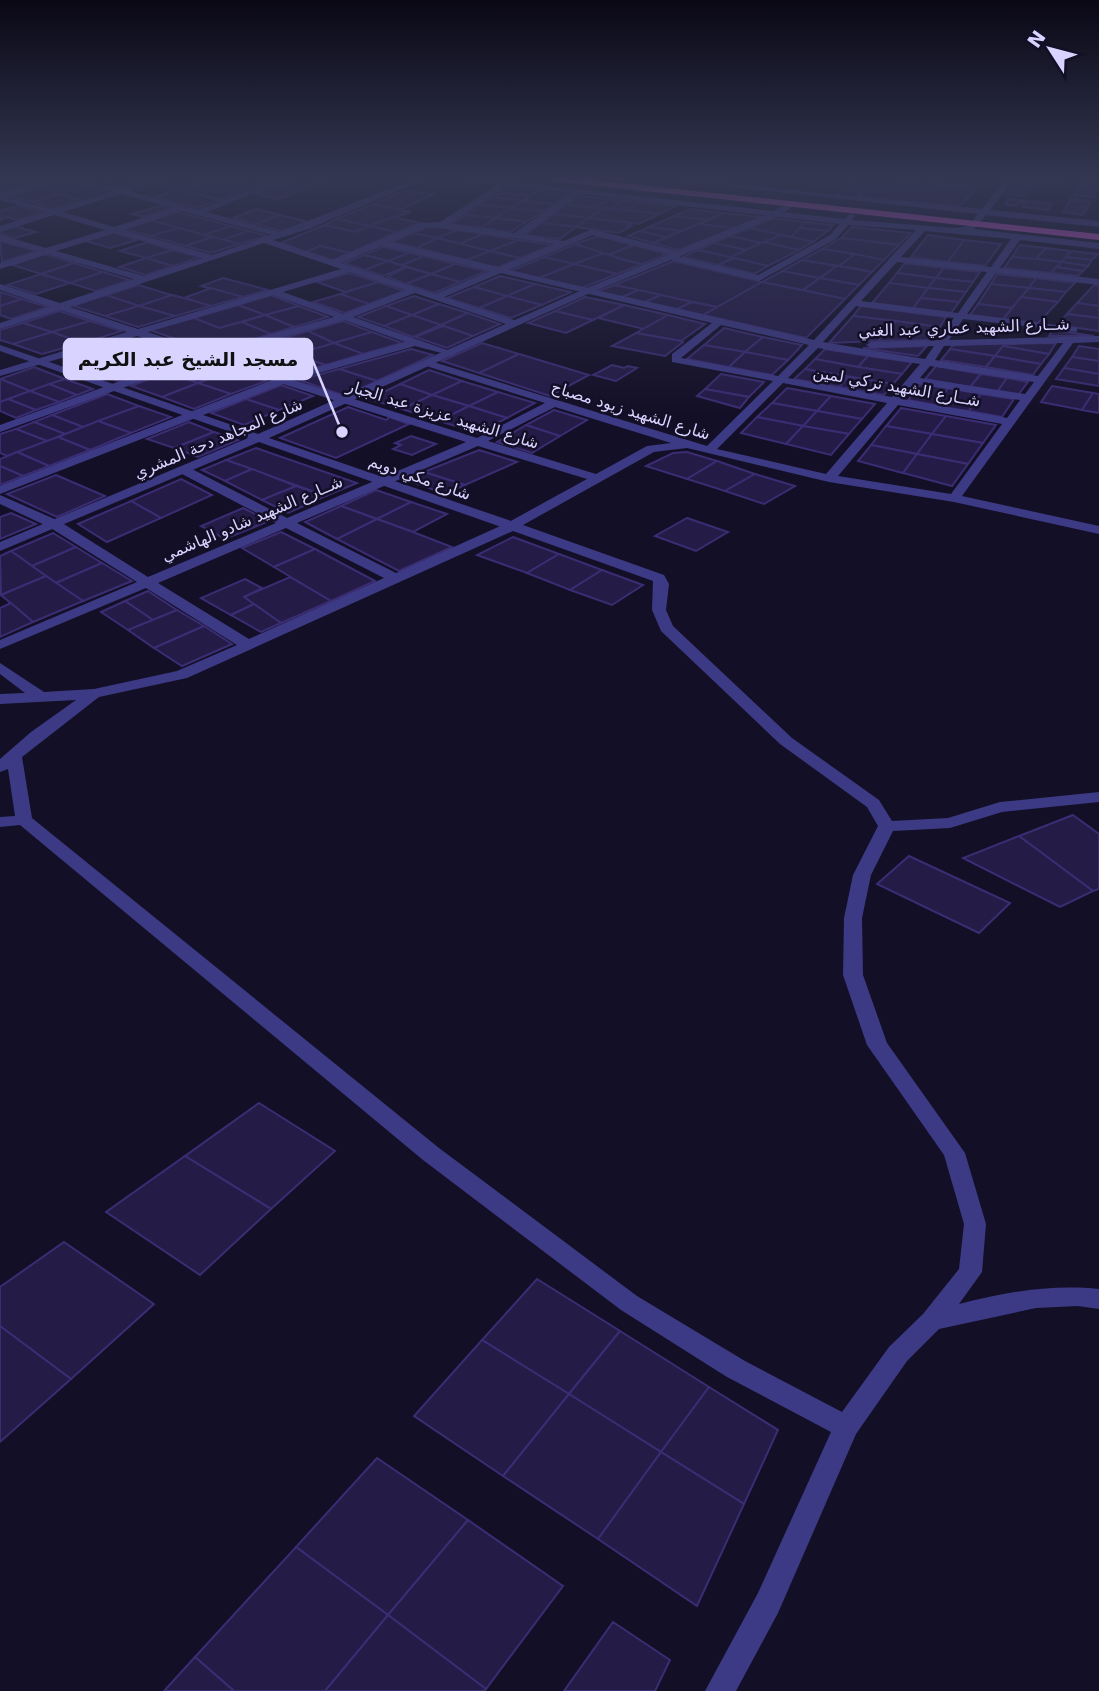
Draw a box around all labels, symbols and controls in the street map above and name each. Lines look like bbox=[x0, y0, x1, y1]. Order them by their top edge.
north arrow bbox=[1015, 14, 1085, 84]
text: N bbox=[1023, 26, 1050, 52]
street label: شــارع الشهيد عماري عبد الغني bbox=[858, 314, 1070, 342]
callout: مسجد الشيخ عبد الكريم bbox=[64, 339, 312, 379]
text: مسجد الشيخ عبد الكريم bbox=[78, 348, 298, 371]
street label: شــارع الشهيد تركي لمين bbox=[812, 362, 982, 412]
street label: شارع الشهيد عزيزة عبد الجبار bbox=[343, 376, 541, 454]
street label: شارع الشهيد زيود مصباح bbox=[549, 377, 713, 445]
street label: شارع المجاهد دحة المشري bbox=[131, 394, 306, 484]
street label: شارع مكي دويم bbox=[366, 451, 473, 505]
street label: شــارع الشهيد شادو الهاشمي bbox=[159, 472, 346, 566]

